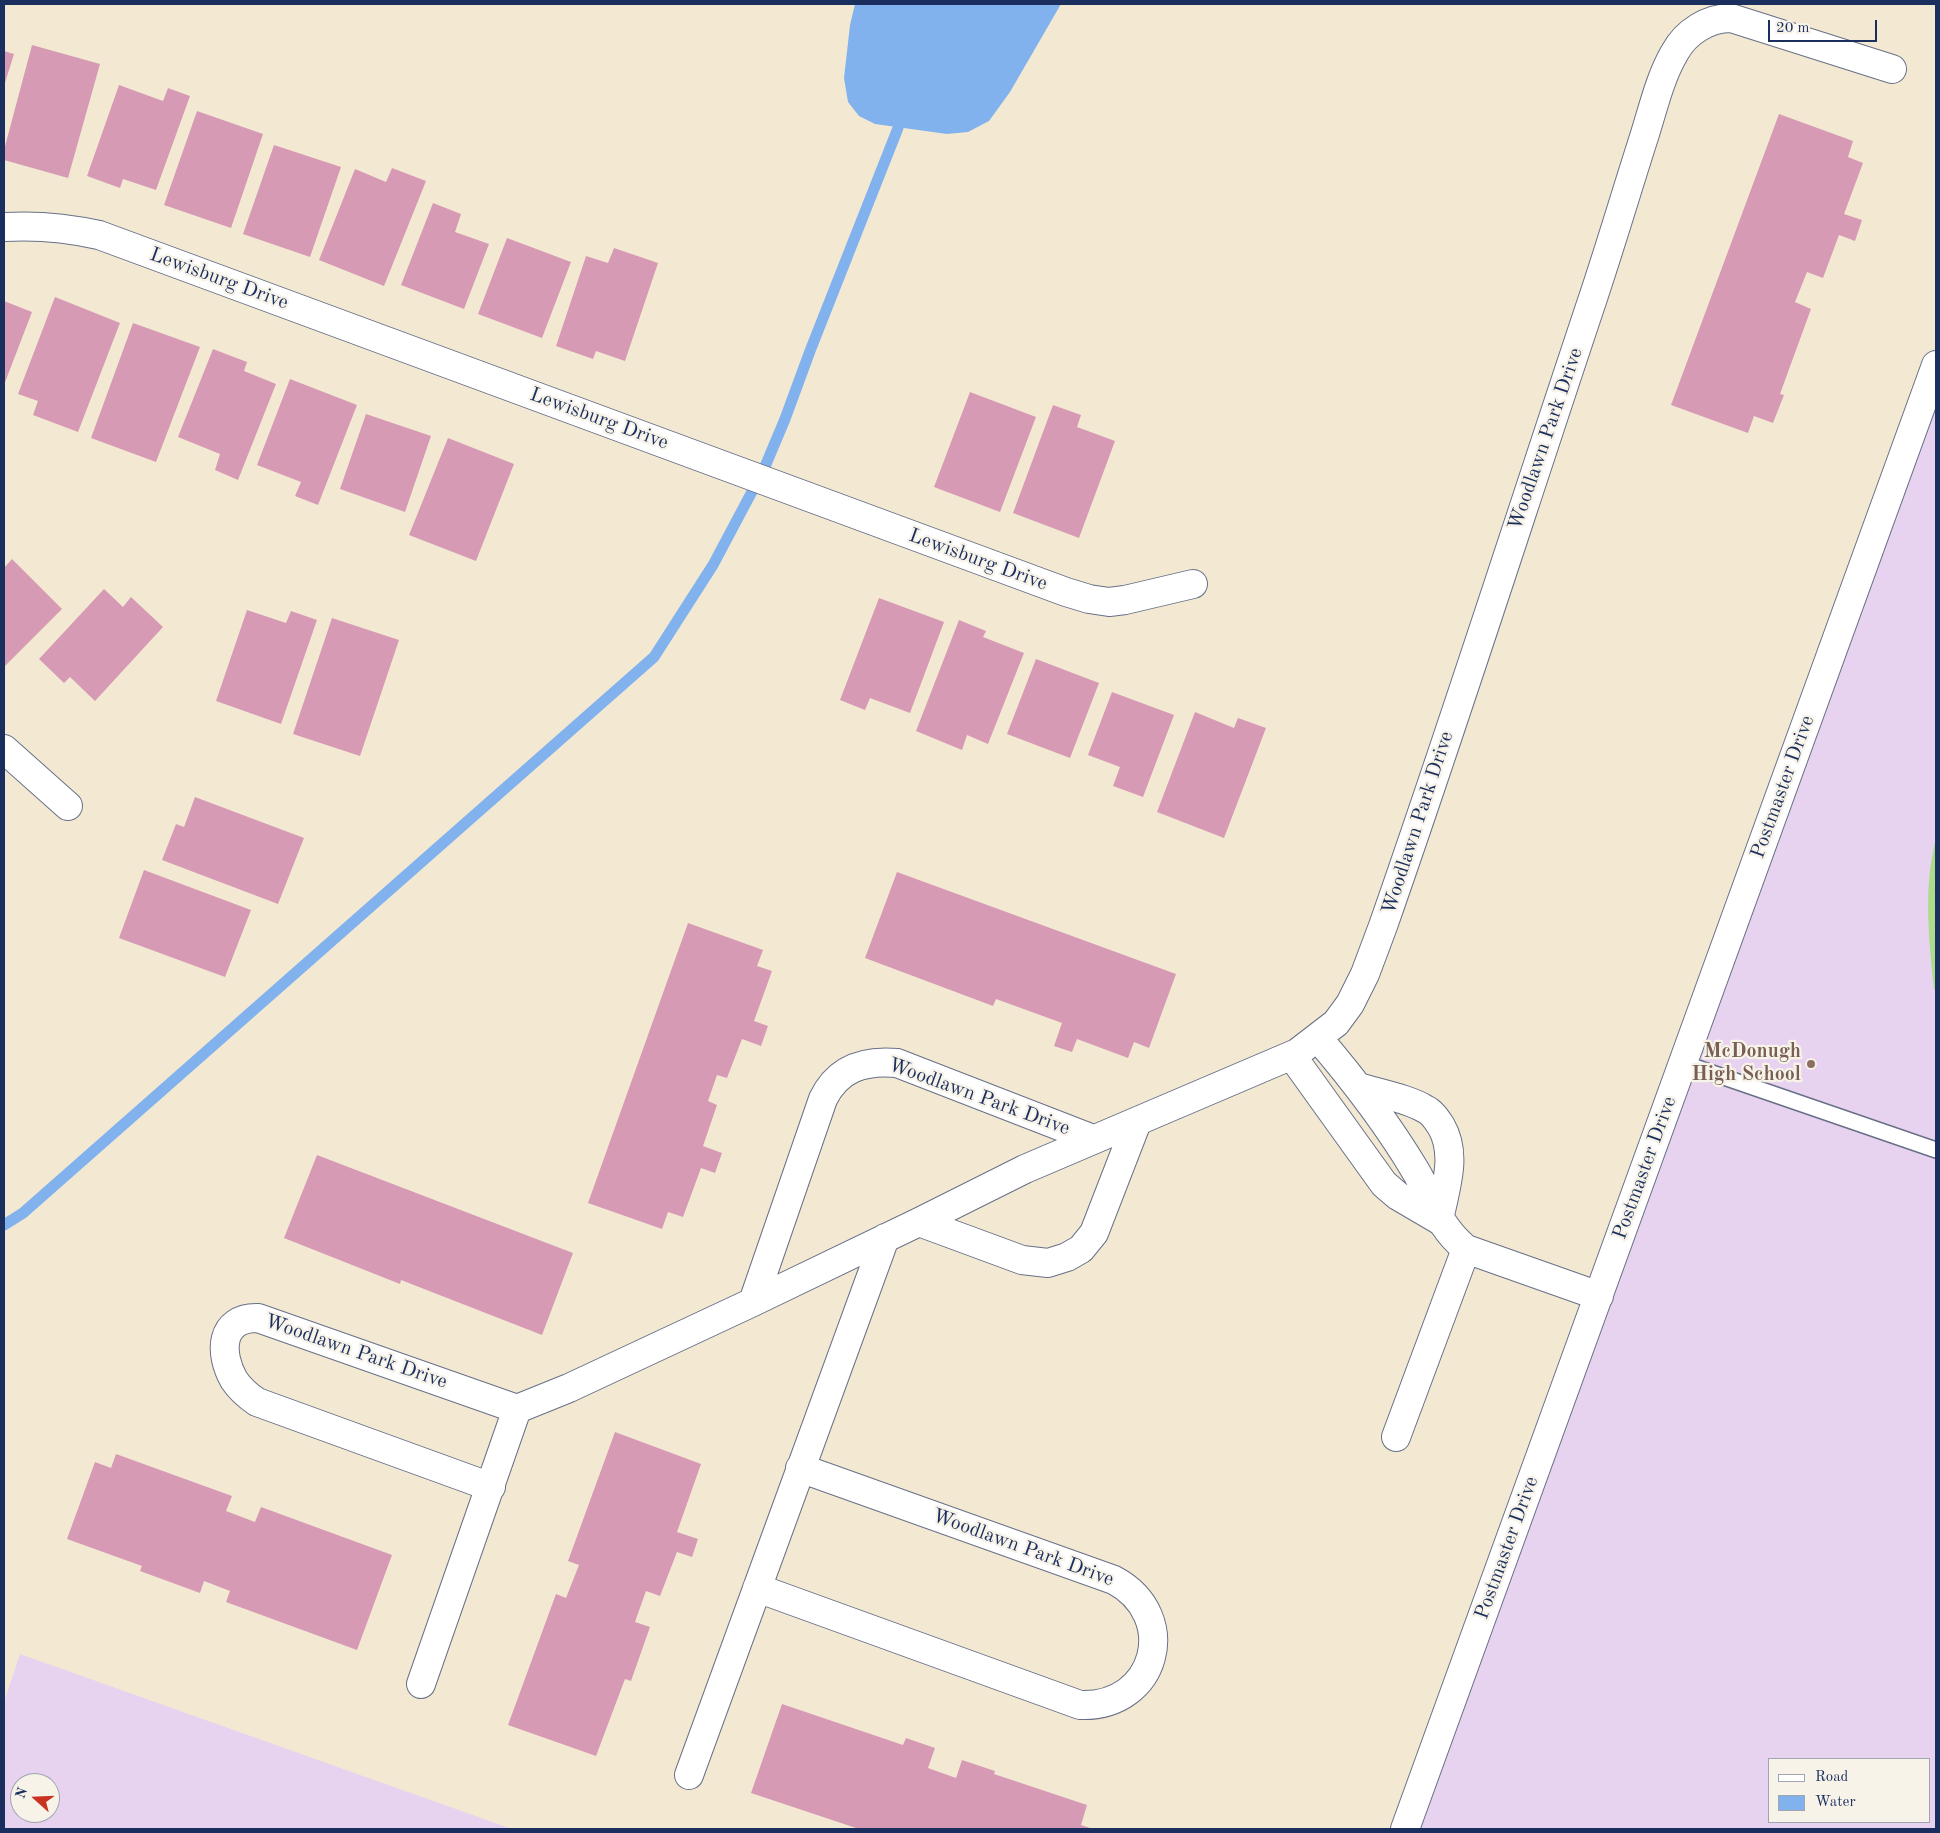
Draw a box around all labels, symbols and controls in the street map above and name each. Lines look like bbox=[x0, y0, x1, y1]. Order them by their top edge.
scale bar bbox=[1770, 10, 1879, 42]
text: 20 m bbox=[1776, 21, 1810, 36]
street label: Lewisburg Drive bbox=[146, 243, 292, 315]
street label: Woodlawn Park Drive bbox=[1504, 345, 1588, 533]
street label: Lewisburg Drive bbox=[526, 383, 672, 455]
street label: Lewisburg Drive bbox=[905, 524, 1051, 596]
street label: Postmaster Drive bbox=[1746, 712, 1820, 862]
street label: Woodlawn Park Drive bbox=[1377, 728, 1459, 918]
place label: McDonugh High School bbox=[1691, 1040, 1801, 1087]
street label: Woodlawn Park Drive bbox=[885, 1053, 1073, 1141]
marker: McDonugh High School bbox=[1805, 1058, 1817, 1070]
street label: Postmaster Drive bbox=[1608, 1093, 1682, 1243]
street label: Woodlawn Park Drive bbox=[262, 1310, 450, 1394]
street label: Postmaster Drive bbox=[1470, 1473, 1544, 1623]
street label: Woodlawn Park Drive bbox=[929, 1504, 1117, 1592]
legend bbox=[1768, 1758, 1930, 1823]
text: Road bbox=[1815, 1770, 1848, 1785]
north arrow bbox=[10, 1773, 60, 1823]
text: N bbox=[13, 1786, 30, 1801]
text: Water bbox=[1815, 1795, 1856, 1810]

